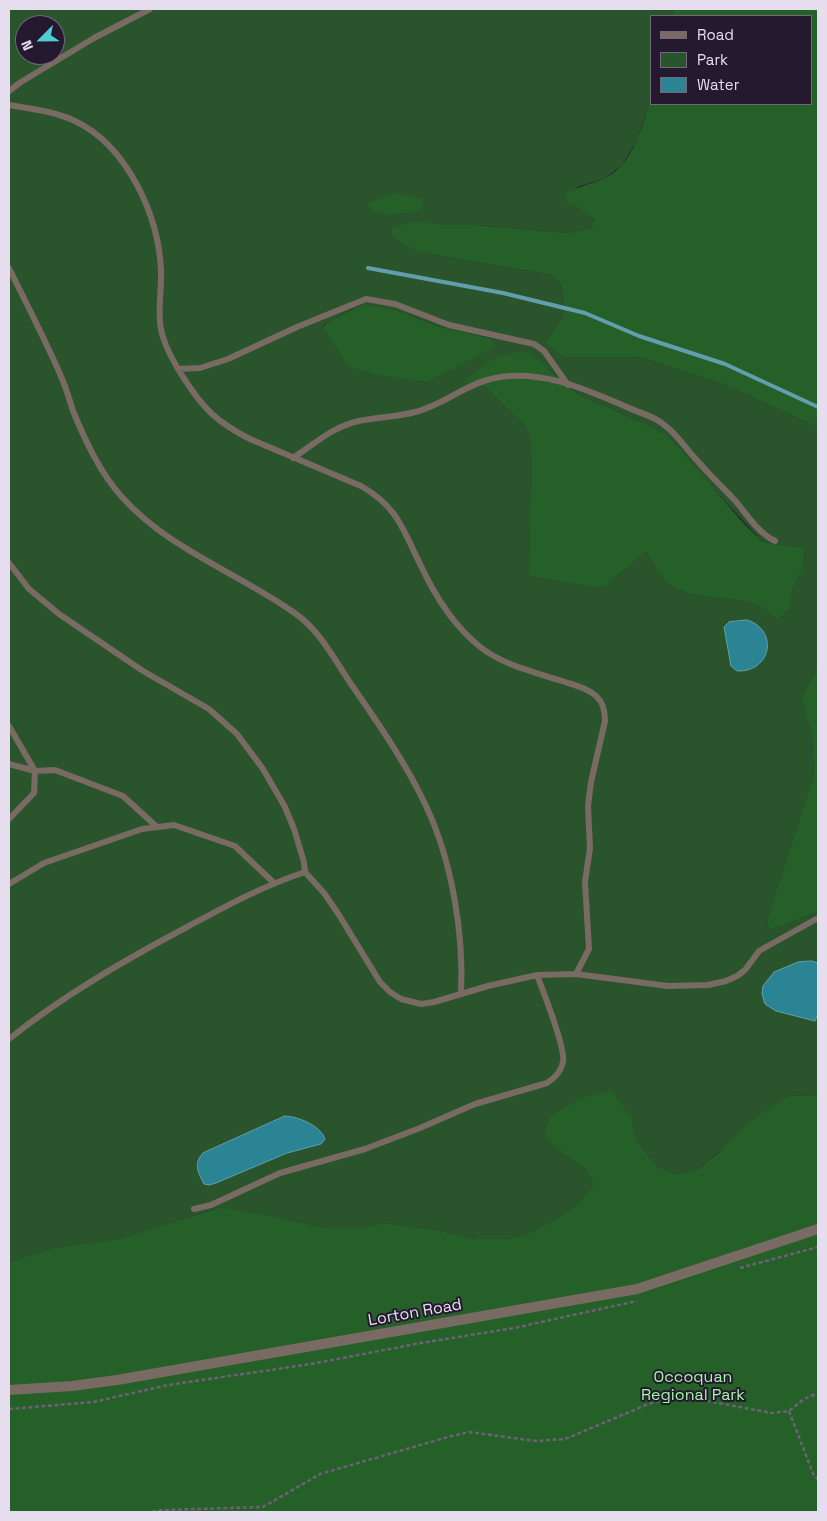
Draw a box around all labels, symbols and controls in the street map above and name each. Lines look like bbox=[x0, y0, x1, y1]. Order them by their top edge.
north arrow bbox=[15, 15, 65, 65]
legend bbox=[650, 15, 812, 105]
text: Road bbox=[697, 25, 734, 44]
text: N bbox=[17, 38, 37, 53]
text: Park bbox=[697, 50, 728, 69]
text: Water bbox=[697, 75, 739, 94]
street label: Lorton Road bbox=[367, 1295, 463, 1331]
park label: Occoquan Regional Park bbox=[641, 1368, 745, 1406]

